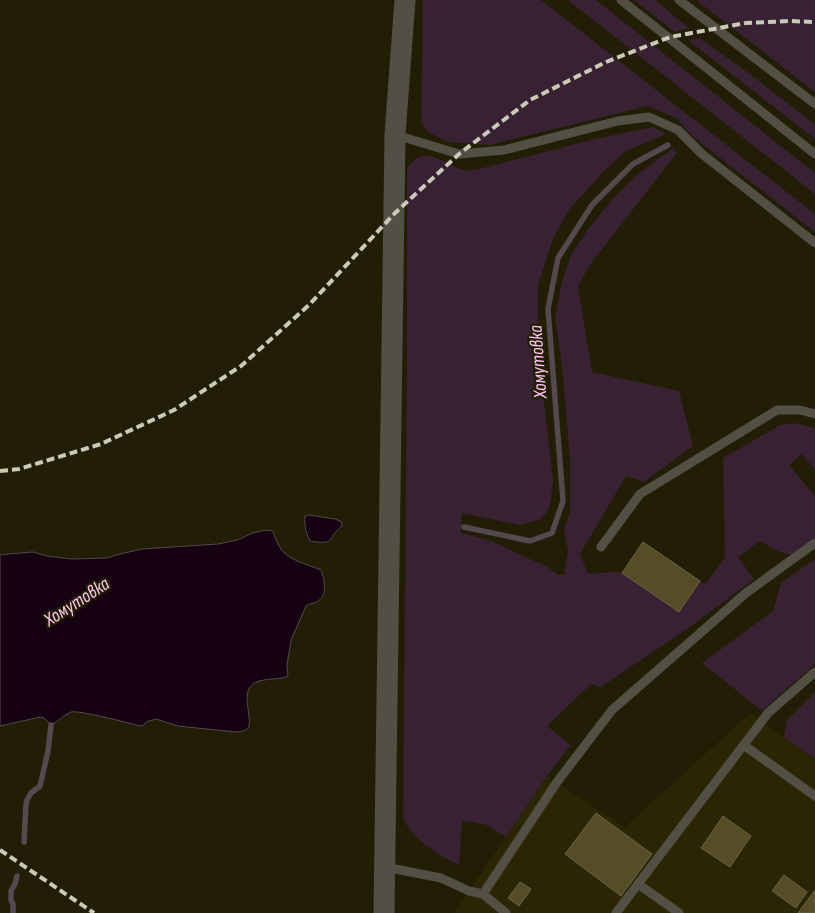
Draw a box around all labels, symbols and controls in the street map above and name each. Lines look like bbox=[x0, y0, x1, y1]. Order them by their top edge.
water label: Хомутовка bbox=[524, 324, 553, 400]
water label: Хомутовка bbox=[39, 572, 114, 632]

